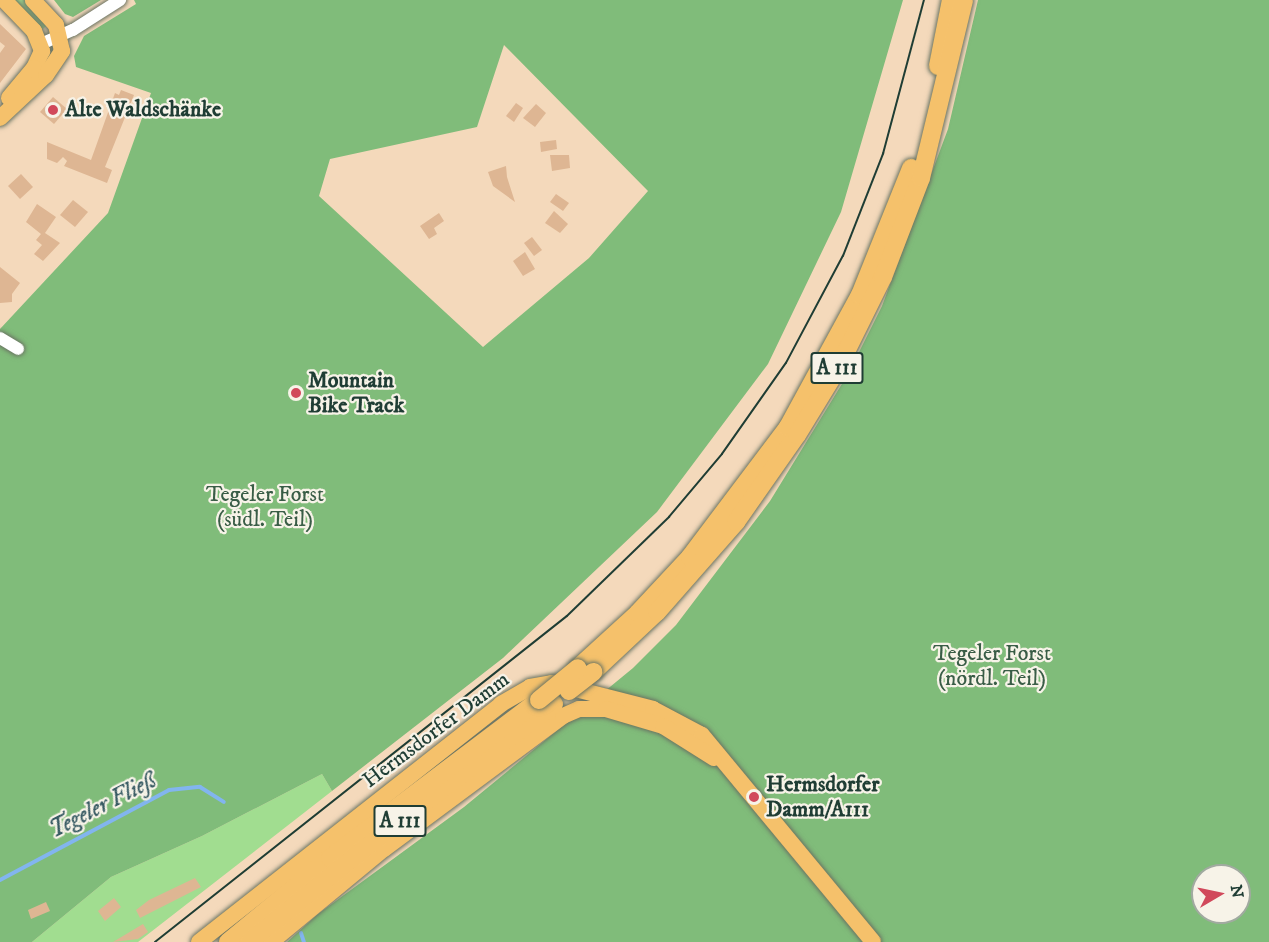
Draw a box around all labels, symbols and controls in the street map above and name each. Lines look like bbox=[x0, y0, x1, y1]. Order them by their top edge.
place label: Alte Waldschänke bbox=[65, 97, 221, 123]
marker: Alte Waldschänke bbox=[46, 103, 60, 117]
road number: A 111 bbox=[810, 350, 864, 386]
place label: Mountain Bike Track bbox=[308, 367, 404, 418]
marker: Mountain Bike Track bbox=[289, 386, 303, 400]
park label: Tegeler Forst (südl. Teil) bbox=[206, 481, 324, 532]
park label: Tegeler Forst (nördl. Teil) bbox=[933, 640, 1051, 692]
street label: Hermsdorfer Damm bbox=[357, 666, 515, 794]
water label: Tegeler Fließ bbox=[44, 767, 162, 845]
place label: Hermsdorfer Damm/A111 bbox=[766, 771, 879, 822]
marker: Hermsdorfer Damm/A111 bbox=[747, 790, 761, 804]
road number: A 111 bbox=[373, 803, 427, 839]
north arrow bbox=[1191, 864, 1251, 924]
text: N bbox=[1226, 883, 1248, 900]

